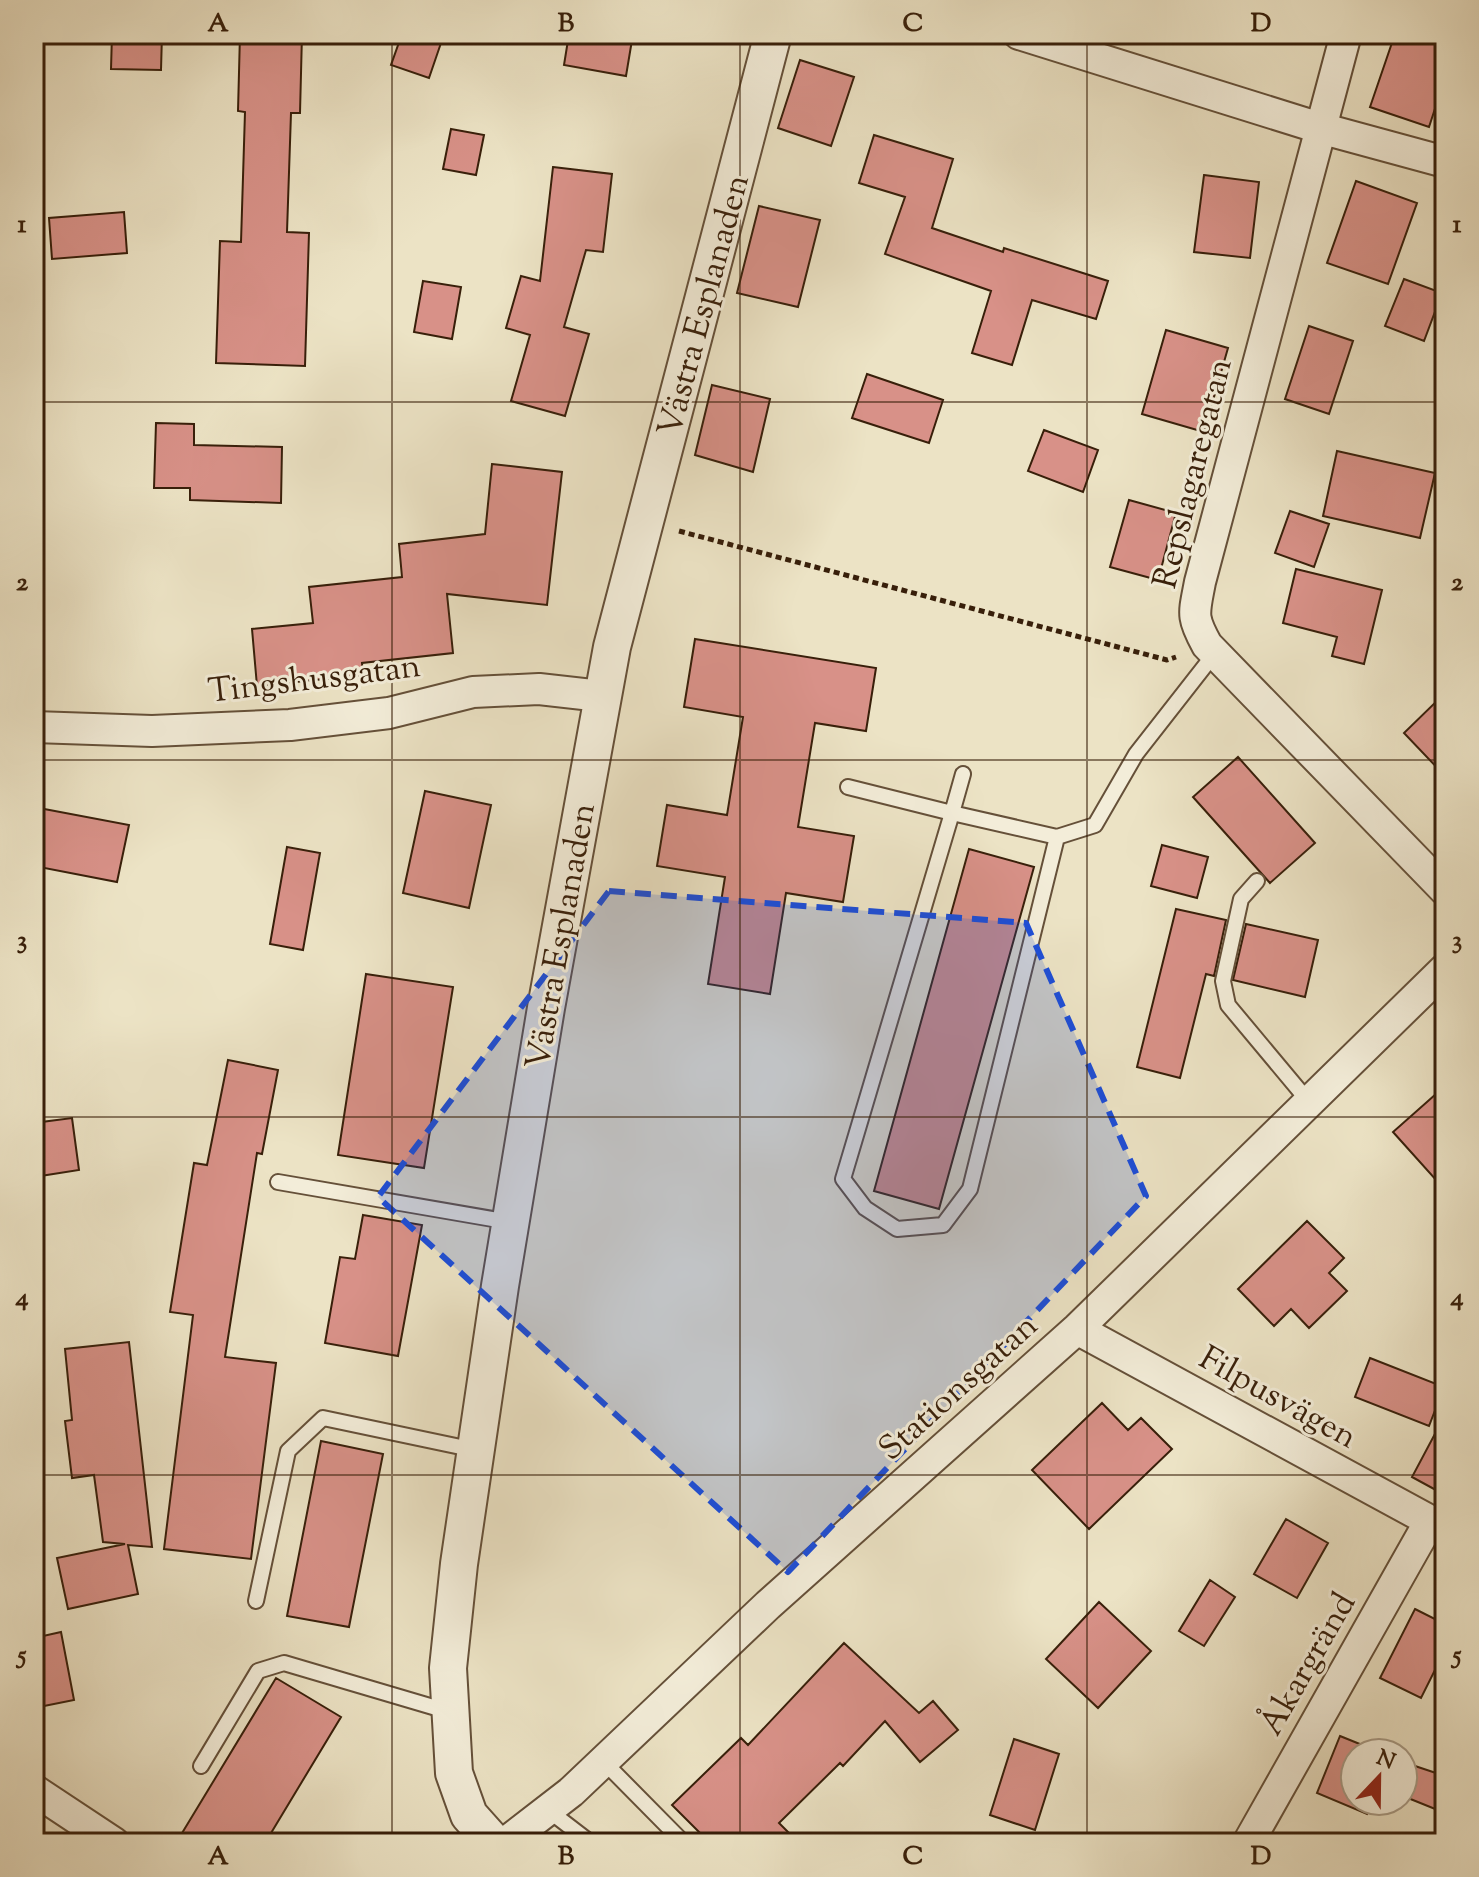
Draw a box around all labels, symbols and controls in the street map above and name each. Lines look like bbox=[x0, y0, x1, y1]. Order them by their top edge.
text: A bbox=[207, 6, 229, 43]
text: B bbox=[558, 6, 575, 43]
text: C bbox=[903, 6, 923, 43]
text: D bbox=[1251, 6, 1271, 43]
street label: Västra Esplanaden bbox=[647, 169, 764, 442]
text: 1 bbox=[18, 207, 27, 244]
text: 1 bbox=[1453, 207, 1462, 244]
street label: Repslagaregatan bbox=[1142, 354, 1247, 594]
text: 2 bbox=[16, 565, 29, 602]
text: 2 bbox=[1451, 565, 1464, 602]
street label: Tingshusgatan bbox=[205, 643, 423, 718]
street label: Västra Esplanaden bbox=[515, 800, 610, 1074]
text: 3 bbox=[17, 923, 27, 960]
text: 3 bbox=[1452, 923, 1462, 960]
text: 4 bbox=[14, 1280, 29, 1317]
text: 4 bbox=[1449, 1280, 1464, 1317]
street label: Stationsgatan bbox=[869, 1304, 1050, 1474]
street label: Filpusvägen bbox=[1189, 1335, 1365, 1463]
street label: Åkargränd bbox=[1248, 1584, 1370, 1745]
text: 5 bbox=[16, 1638, 27, 1675]
text: 5 bbox=[1451, 1638, 1462, 1675]
north arrow bbox=[1339, 1737, 1419, 1817]
text: N bbox=[1371, 1743, 1400, 1780]
text: A bbox=[207, 1839, 229, 1876]
text: B bbox=[558, 1839, 575, 1876]
text: C bbox=[903, 1839, 923, 1876]
text: D bbox=[1251, 1839, 1271, 1876]

